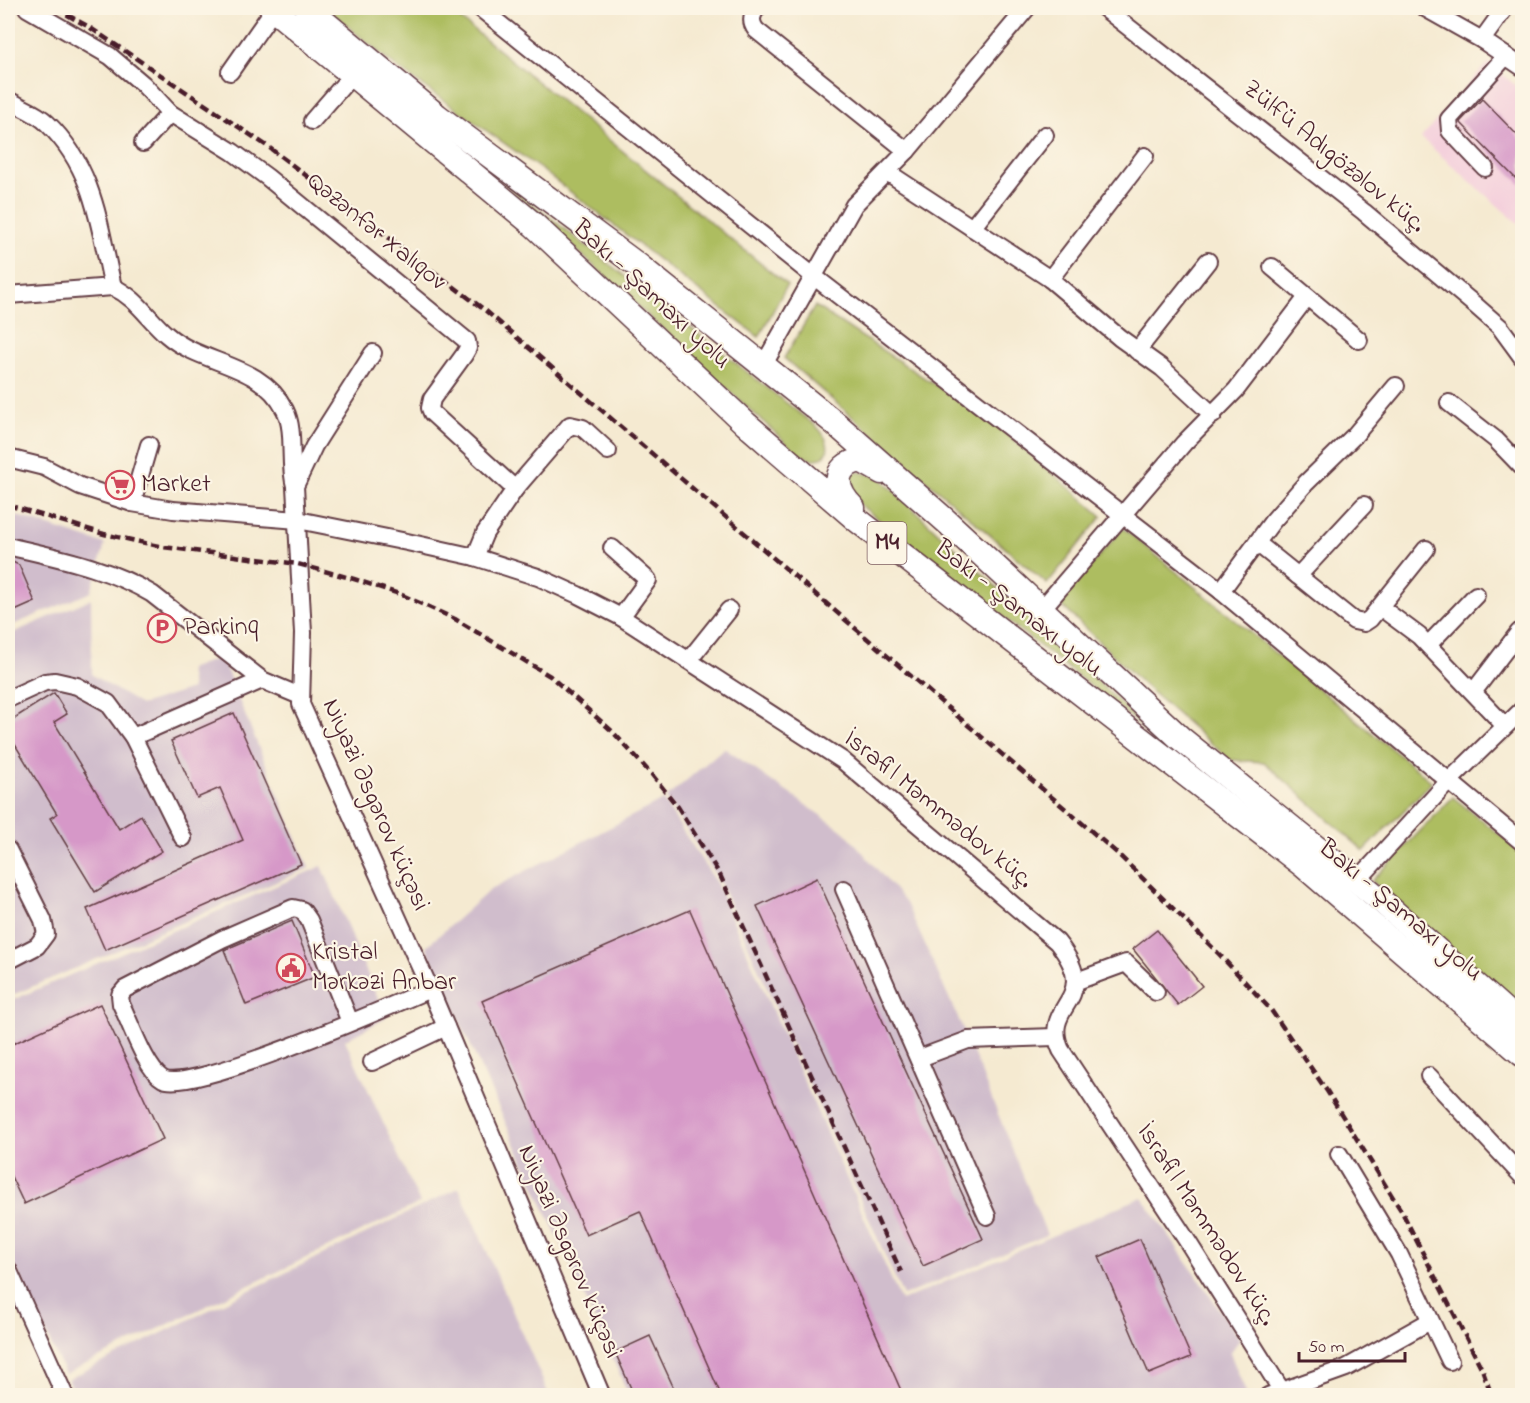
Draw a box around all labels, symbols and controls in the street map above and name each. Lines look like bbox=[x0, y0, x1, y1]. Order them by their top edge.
street label: Zülfü Adıgözəlov küç. bbox=[1234, 71, 1434, 243]
street label: Qəzənfər Xalıqov bbox=[297, 163, 455, 301]
street label: Bakı - Şamaxı yolu bbox=[562, 210, 739, 379]
place label: Market bbox=[141, 466, 211, 504]
supermarket icon: Market bbox=[104, 469, 136, 501]
road number: M4 bbox=[868, 522, 906, 564]
street label: Bakı - Şamaxı yolu bbox=[925, 530, 1111, 687]
place label: Parkinq bbox=[183, 609, 258, 647]
parking icon: Parkinq bbox=[146, 612, 178, 644]
street label: Niyazi Əsgərov küçəsi bbox=[311, 693, 439, 917]
street label: İsrafil Məmmədov küç. bbox=[835, 721, 1041, 899]
street label: Bakı - Şamaxı yolu bbox=[1308, 830, 1491, 992]
place label: Kristal Mərkəzi Anbar bbox=[312, 934, 457, 1002]
public building icon: Kristal Mərkəzi Anbar bbox=[275, 952, 307, 984]
street label: İsrafil Məmmədov küç. bbox=[1126, 1116, 1286, 1334]
street label: Niyazi Əsgərov küçəsi bbox=[507, 1139, 631, 1365]
scale bar bbox=[1299, 1325, 1406, 1363]
text: 50 m bbox=[1308, 1335, 1345, 1361]

